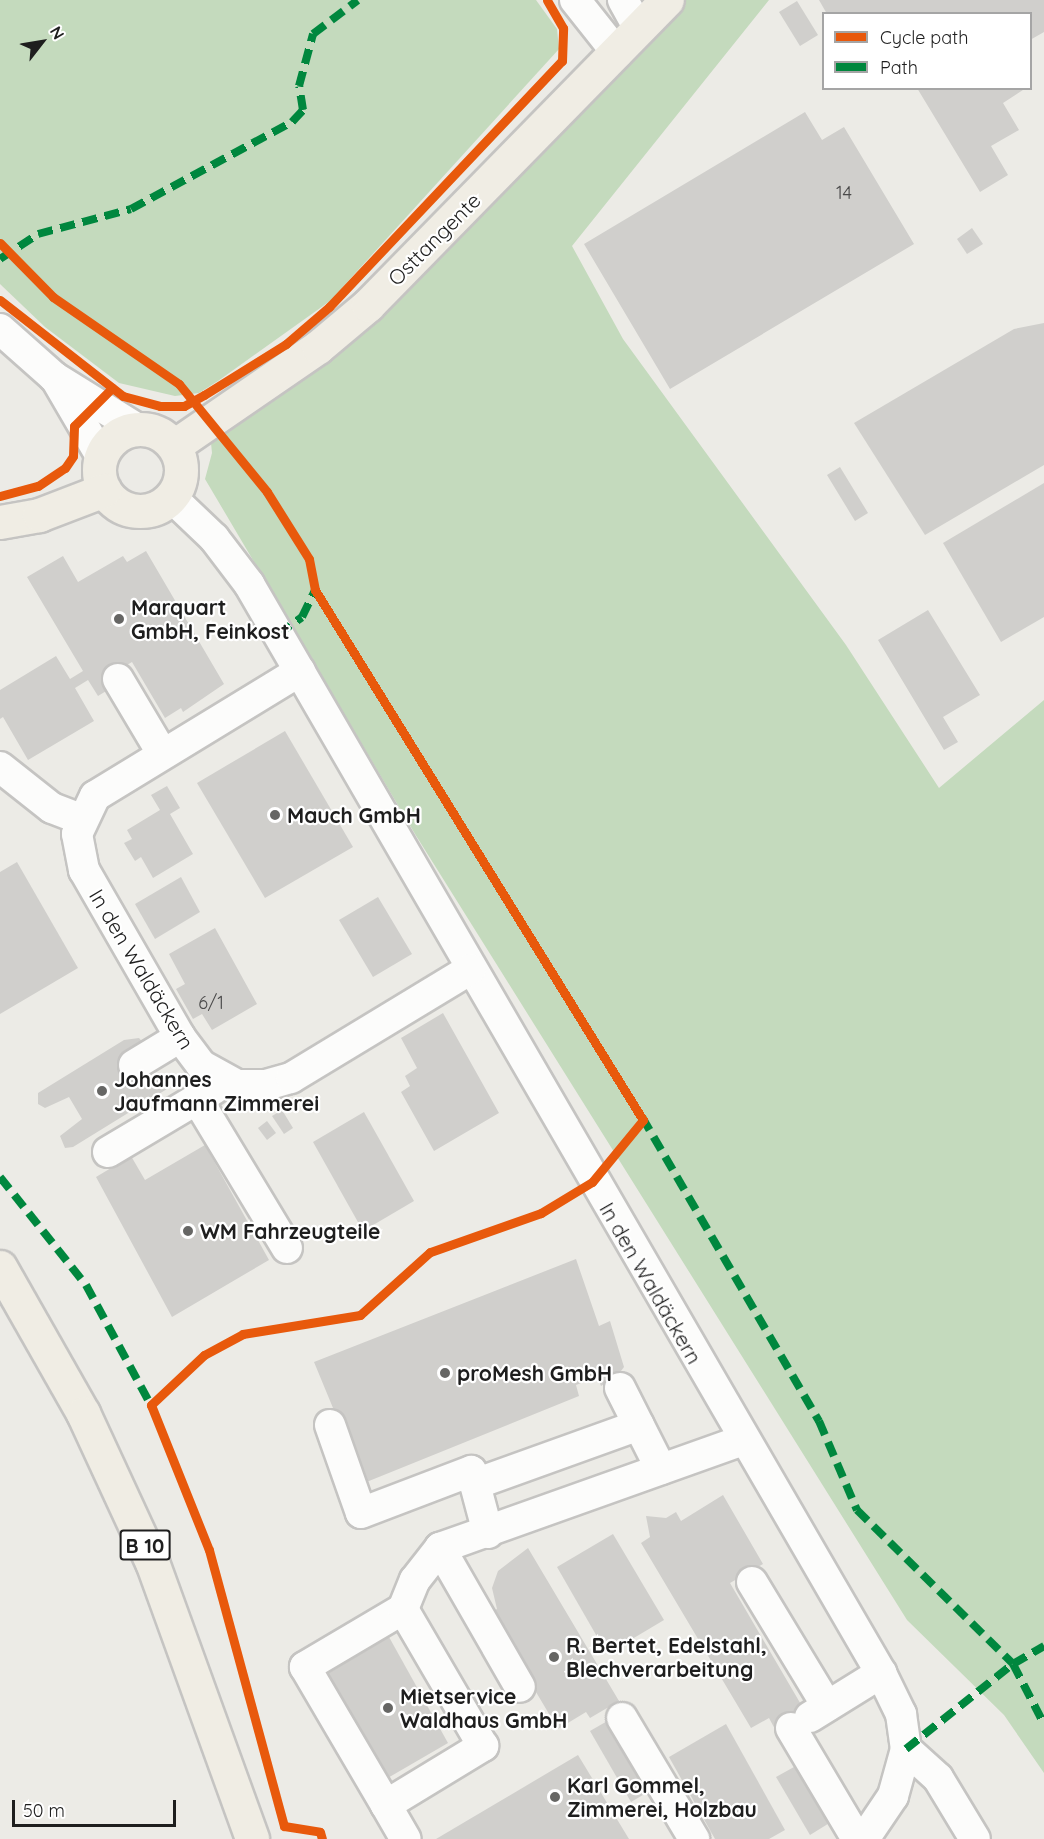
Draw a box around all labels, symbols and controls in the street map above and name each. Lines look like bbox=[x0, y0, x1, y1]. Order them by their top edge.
north arrow bbox=[12, 12, 72, 72]
legend bbox=[822, 12, 1032, 90]
text: N bbox=[46, 23, 69, 43]
text: Cycle path bbox=[880, 26, 968, 49]
text: Path bbox=[880, 56, 918, 79]
house number: 14 bbox=[836, 182, 852, 204]
street label: Osttangente bbox=[382, 187, 486, 291]
place label: Marquart GmbH, Feinkost bbox=[131, 594, 290, 644]
marker: Marquart GmbH, Feinkost bbox=[112, 612, 126, 626]
place label: Mauch GmbH bbox=[287, 802, 421, 828]
marker: Mauch GmbH bbox=[268, 808, 282, 822]
street label: In den Waldäckern bbox=[84, 884, 200, 1054]
house number: 6/1 bbox=[198, 992, 224, 1014]
place label: Johannes Jaufmann Zimmerei bbox=[114, 1066, 319, 1116]
marker: Johannes Jaufmann Zimmerei bbox=[95, 1084, 109, 1098]
street label: In den Waldäckern bbox=[595, 1198, 707, 1368]
place label: WM Fahrzeugteile bbox=[200, 1218, 380, 1244]
marker: WM Fahrzeugteile bbox=[181, 1224, 195, 1238]
place label: proMesh GmbH bbox=[457, 1360, 612, 1386]
marker: proMesh GmbH bbox=[438, 1366, 452, 1380]
road number: B 10 bbox=[120, 1528, 170, 1562]
place label: R. Bertet, Edelstahl, Blechverarbeitung bbox=[566, 1632, 767, 1682]
marker: R. Bertet, Edelstahl, Blechverarbeitung bbox=[547, 1650, 561, 1664]
place label: Mietservice Waldhaus GmbH bbox=[400, 1683, 567, 1733]
marker: Mietservice Waldhaus GmbH bbox=[381, 1701, 395, 1715]
place label: Karl Gommel, Zimmerei, Holzbau bbox=[567, 1772, 757, 1822]
scale bar bbox=[15, 1788, 178, 1826]
marker: Karl Gommel, Zimmerei, Holzbau bbox=[548, 1790, 562, 1804]
text: 50 m bbox=[23, 1799, 65, 1822]

